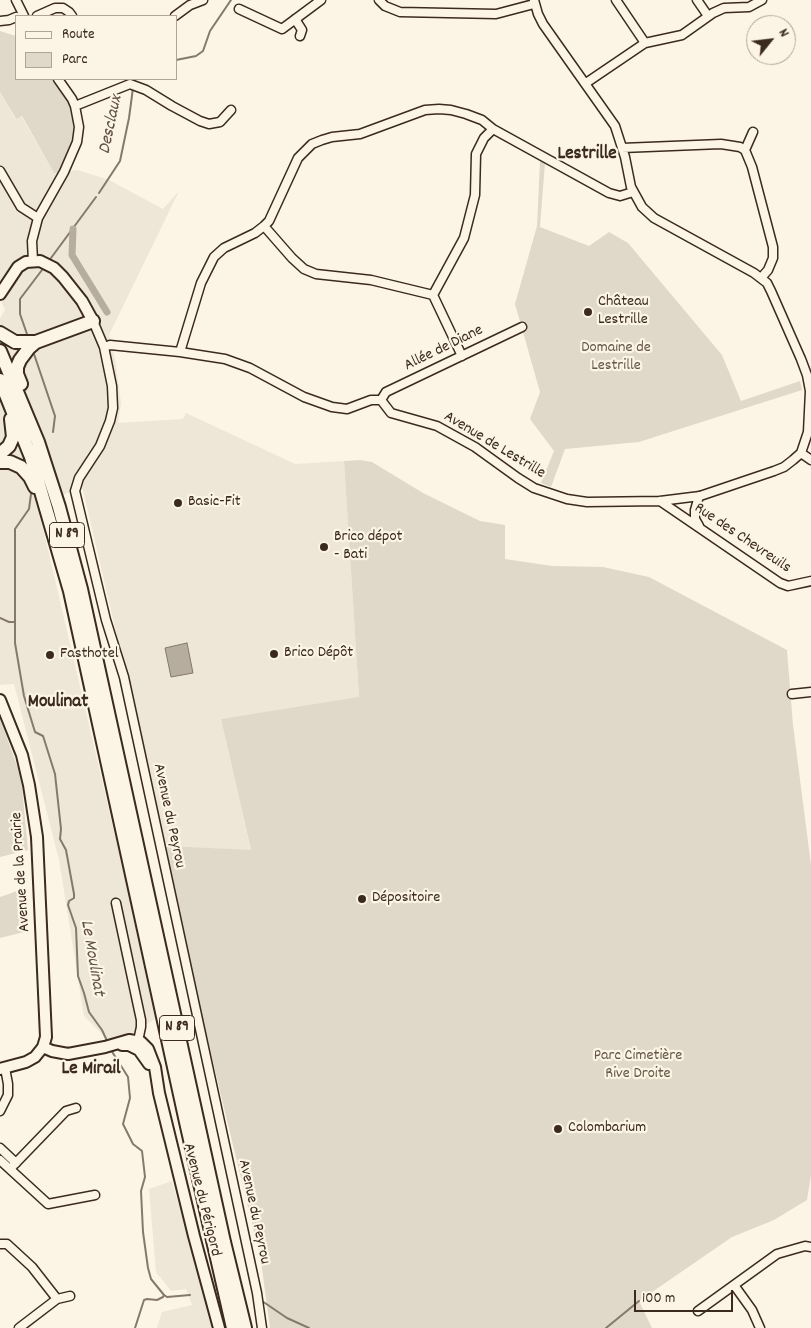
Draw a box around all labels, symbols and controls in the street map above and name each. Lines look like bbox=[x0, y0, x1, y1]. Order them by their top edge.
legend bbox=[15, 15, 178, 80]
north arrow bbox=[746, 15, 796, 65]
text: Route bbox=[62, 24, 95, 46]
text: N bbox=[773, 25, 794, 41]
text: Parc bbox=[62, 49, 87, 71]
water label: Desclaux bbox=[95, 94, 129, 156]
district label: Lestrille bbox=[557, 144, 617, 166]
place label: Château Lestrille bbox=[598, 293, 649, 331]
marker: Château Lestrille bbox=[582, 306, 594, 318]
street label: Allée de Diane bbox=[401, 322, 487, 376]
park label: Domaine de Lestrille bbox=[581, 339, 651, 377]
street label: Avenue de Lestrille bbox=[440, 408, 548, 484]
place label: Basic-Fit bbox=[188, 493, 241, 513]
marker: Basic-Fit bbox=[172, 497, 184, 509]
street label: Rue des Chevreuils bbox=[690, 500, 794, 578]
road number: N 89 bbox=[50, 522, 84, 548]
place label: Brico dépot - Bati bbox=[334, 528, 402, 566]
marker: Brico dépot - Bati bbox=[318, 541, 330, 553]
place label: Brico Dépôt bbox=[284, 644, 353, 664]
place label: Fasthotel bbox=[60, 645, 118, 665]
marker: Brico Dépôt bbox=[268, 648, 280, 660]
marker: Fasthotel bbox=[44, 649, 56, 661]
district label: Moulinat bbox=[28, 692, 88, 714]
street label: Avenue du Peyrou bbox=[148, 762, 188, 870]
street label: Avenue de la Prairie bbox=[8, 811, 36, 933]
place label: Dépositoire bbox=[372, 889, 440, 909]
marker: Dépositoire bbox=[356, 893, 368, 905]
water label: Le Moulinat bbox=[74, 918, 108, 998]
road number: N 89 bbox=[160, 1016, 194, 1040]
park label: Parc Cimetière Rive Droite bbox=[594, 1047, 682, 1085]
district label: Le Mirail bbox=[61, 1059, 121, 1081]
place label: Colombarium bbox=[568, 1119, 646, 1139]
marker: Colombarium bbox=[552, 1123, 564, 1135]
street label: Avenue du Périgord bbox=[178, 1141, 224, 1259]
street label: Avenue du Peyrou bbox=[233, 1158, 273, 1266]
scale bar bbox=[636, 1280, 735, 1312]
text: 100 m bbox=[642, 1288, 675, 1310]

